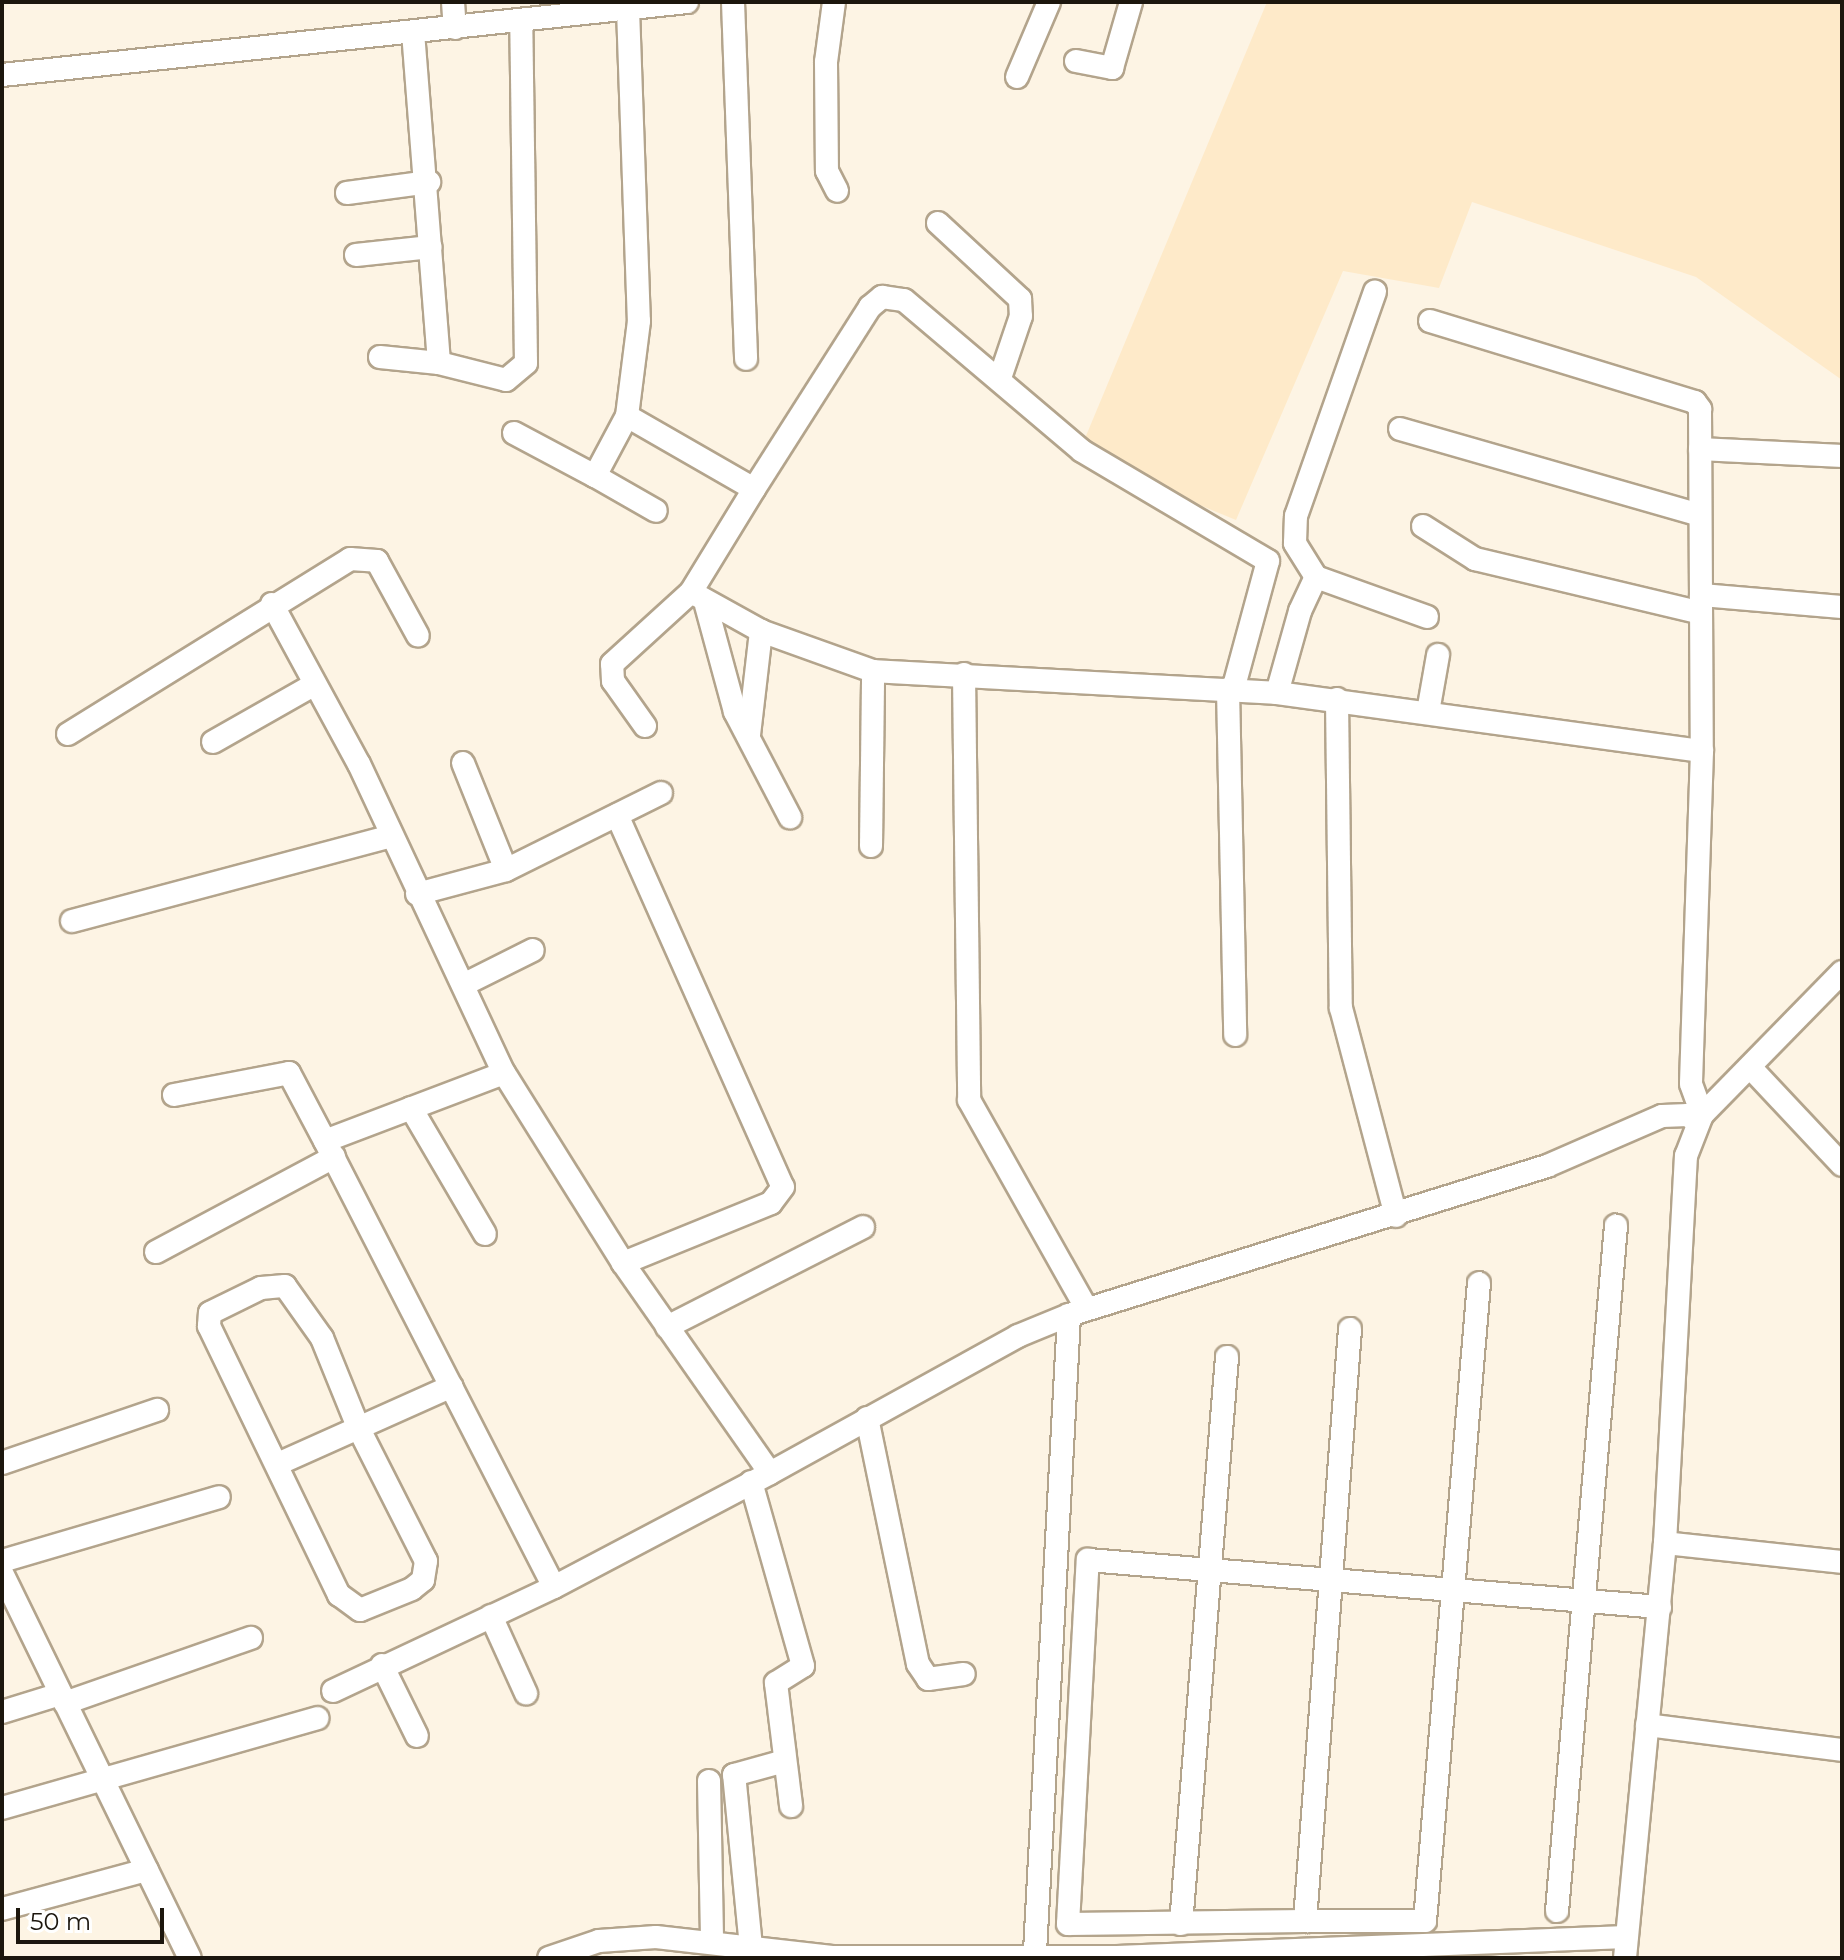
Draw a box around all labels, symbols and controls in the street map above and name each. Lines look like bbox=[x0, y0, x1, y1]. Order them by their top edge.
scale bar bbox=[20, 1892, 168, 1942]
text: 50 m bbox=[30, 1907, 91, 1936]

